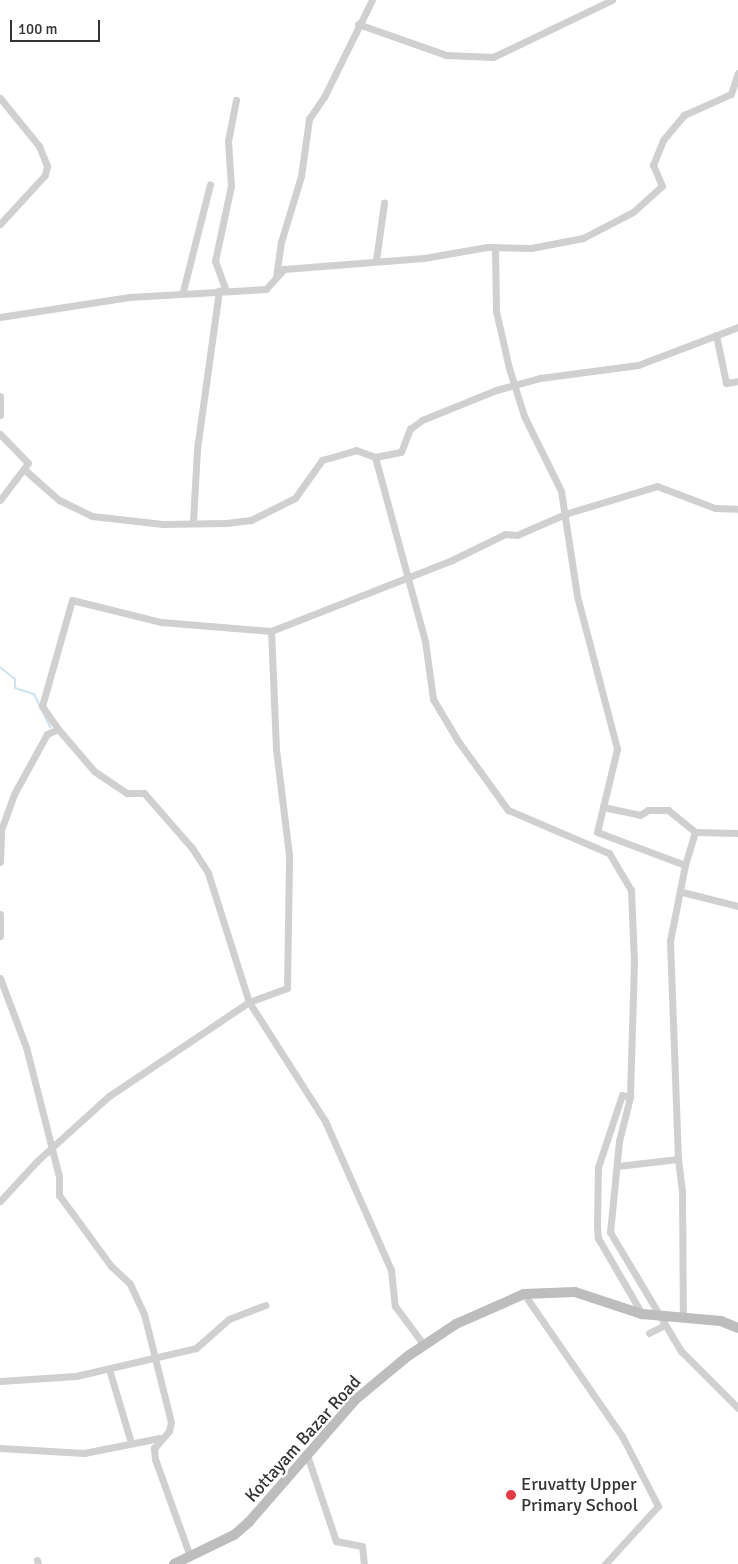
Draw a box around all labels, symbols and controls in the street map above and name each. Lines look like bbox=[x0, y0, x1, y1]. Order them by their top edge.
scale bar bbox=[12, 10, 102, 42]
text: 100 m bbox=[18, 20, 58, 38]
street label: Kottayam Bazar Road bbox=[240, 1371, 366, 1507]
place label: Eruvatty Upper Primary School bbox=[521, 1474, 638, 1516]
marker: Eruvatty Upper Primary School bbox=[505, 1489, 517, 1501]

